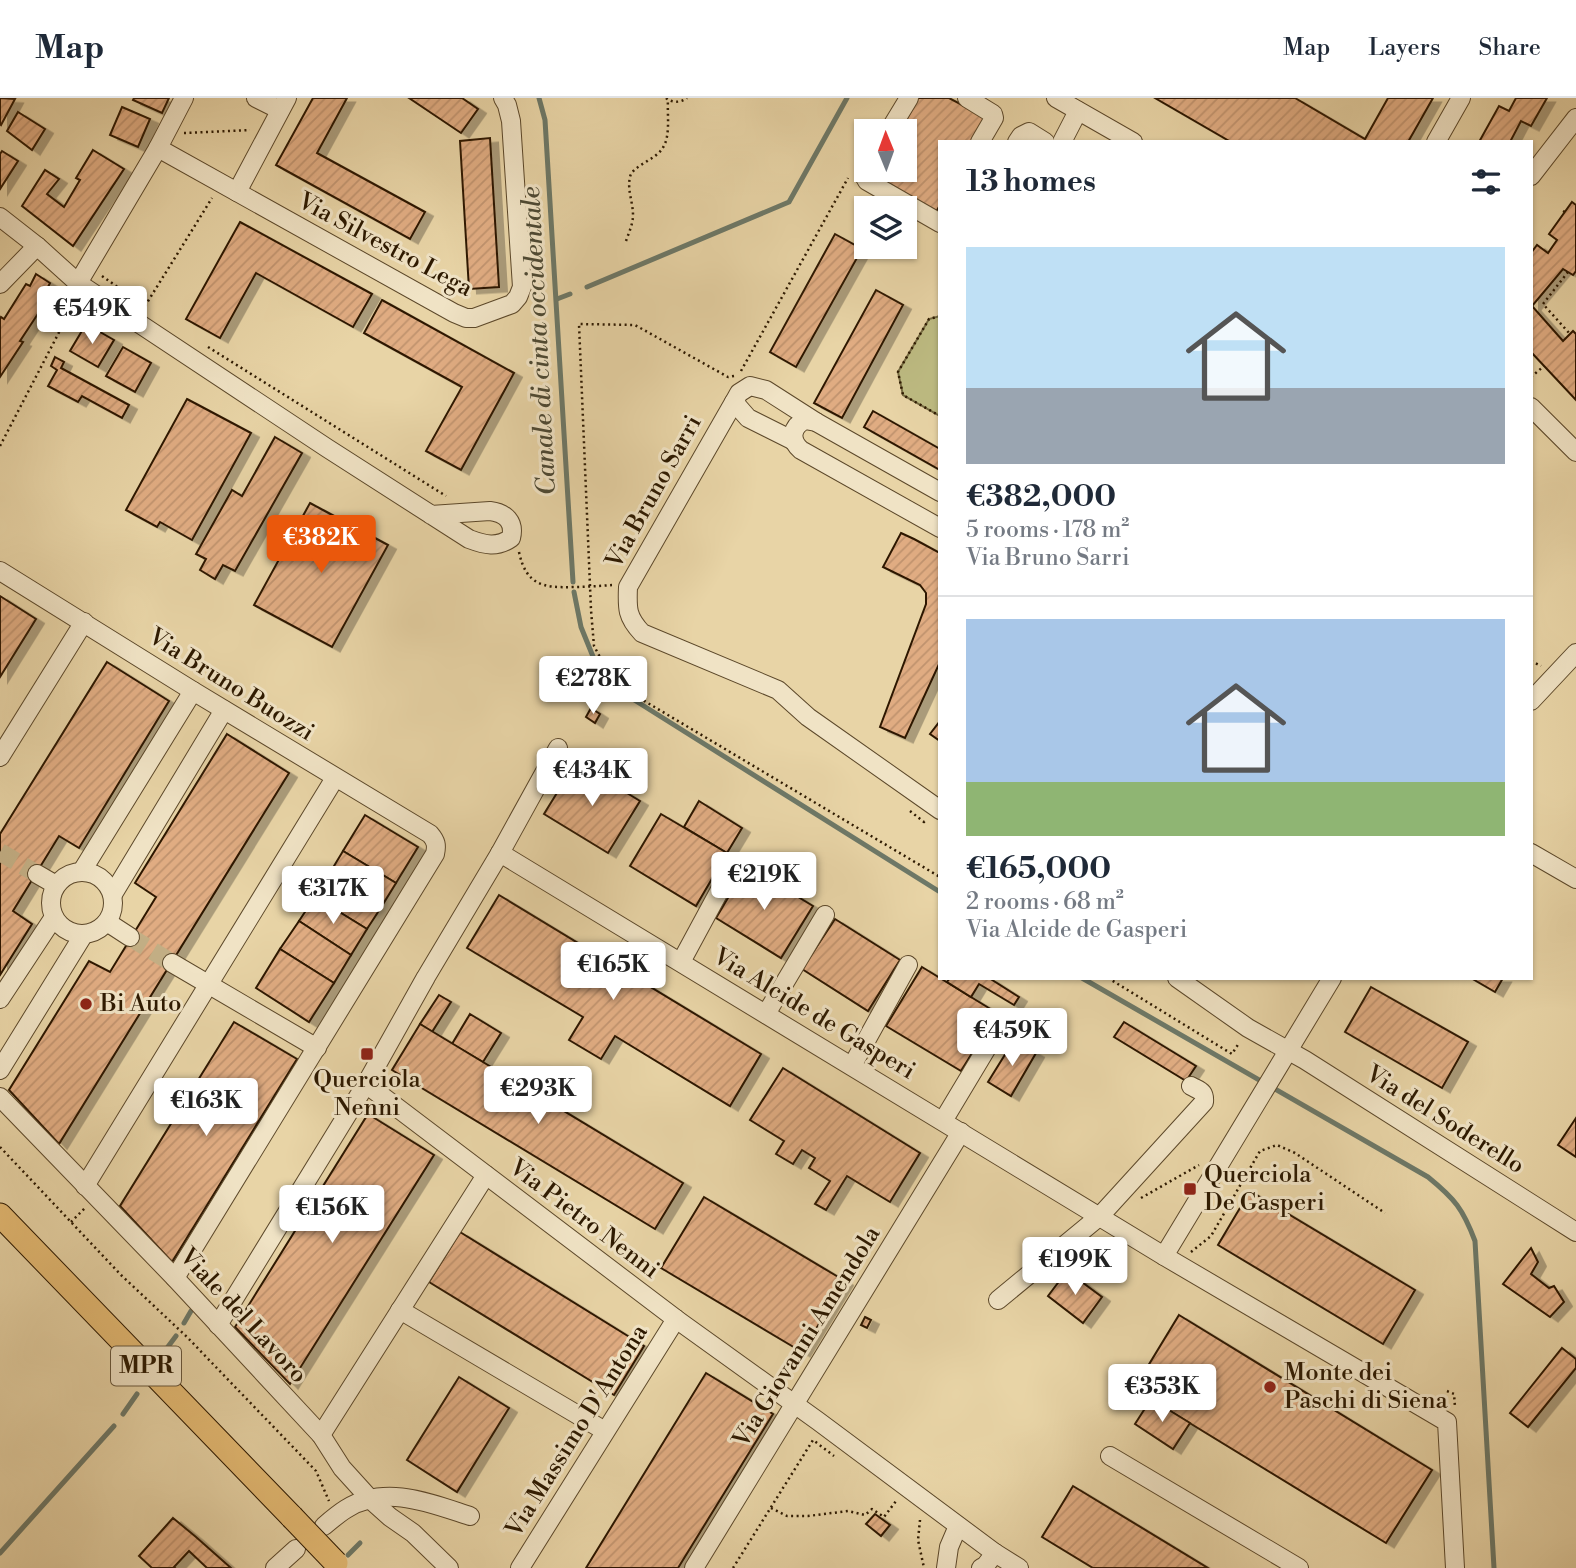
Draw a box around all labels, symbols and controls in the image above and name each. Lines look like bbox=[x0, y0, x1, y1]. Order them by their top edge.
text: Map bbox=[35, 28, 104, 69]
text: Map bbox=[1283, 33, 1330, 63]
text: Layers bbox=[1368, 33, 1440, 63]
text: Share bbox=[1478, 33, 1541, 63]
north arrow bbox=[854, 119, 917, 182]
map controls bbox=[854, 119, 917, 259]
text: 13 homes bbox=[966, 163, 1096, 201]
icon: filters bbox=[1467, 163, 1505, 201]
street label: Via Silvestro Lega bbox=[292, 186, 478, 304]
water label: Canale di cinta occidentale bbox=[515, 186, 563, 496]
button: layers bbox=[854, 196, 917, 259]
pin: €549K bbox=[43, 286, 141, 346]
icon: home bbox=[1173, 293, 1299, 419]
text: €549K bbox=[53, 295, 131, 323]
street label: Via Bruno Sarri bbox=[599, 410, 709, 575]
text: €382,000 bbox=[966, 478, 1116, 516]
pin: €382K bbox=[272, 516, 370, 575]
text: 5 rooms · 178 m² bbox=[966, 516, 1129, 544]
text: €382K bbox=[283, 524, 359, 552]
text: Via Bruno Sarri bbox=[966, 544, 1130, 572]
street label: Via Bruno Buozzi bbox=[142, 621, 320, 748]
pin: €278K bbox=[544, 656, 642, 716]
text: €278K bbox=[555, 665, 631, 693]
icon: home bbox=[1173, 665, 1299, 791]
pin: €434K bbox=[543, 748, 641, 808]
text: €434K bbox=[553, 757, 631, 785]
text: €165,000 bbox=[966, 850, 1111, 888]
pin: €219K bbox=[715, 852, 813, 912]
text: €219K bbox=[727, 861, 801, 889]
pin: €317K bbox=[284, 866, 382, 926]
text: €317K bbox=[298, 875, 368, 903]
text: 2 rooms · 68 m² bbox=[966, 888, 1124, 916]
text: Via Alcide de Gasperi bbox=[966, 916, 1187, 944]
street label: Via Alcide de Gasperi bbox=[706, 941, 921, 1086]
pin: €165K bbox=[564, 942, 662, 1002]
text: €165K bbox=[577, 951, 649, 979]
place label: Bi Auto bbox=[99, 989, 181, 1019]
marker: Bi Auto bbox=[78, 996, 94, 1012]
pin: €459K bbox=[963, 1009, 1061, 1068]
text: €459K bbox=[973, 1017, 1051, 1045]
marker: Querciola Nenni bbox=[359, 1046, 375, 1062]
street label: Via del Soderello bbox=[1359, 1059, 1530, 1181]
place label: Querciola Nenni bbox=[313, 1065, 422, 1123]
pin: €293K bbox=[489, 1066, 587, 1126]
text: €293K bbox=[500, 1075, 576, 1103]
pin: €163K bbox=[157, 1079, 255, 1138]
text: €163K bbox=[170, 1087, 242, 1115]
street label: Via Pietro Nenni bbox=[502, 1152, 665, 1285]
place label: Querciola De Gasperi bbox=[1204, 1160, 1325, 1218]
marker: Querciola De Gasperi bbox=[1182, 1181, 1198, 1197]
pin: €156K bbox=[283, 1186, 381, 1245]
text: €156K bbox=[295, 1194, 369, 1222]
street label: Via Giovanni Amendola bbox=[726, 1220, 888, 1454]
pin: €199K bbox=[1026, 1238, 1124, 1297]
street label: Viale del Lavoro bbox=[172, 1241, 313, 1390]
text: €199K bbox=[1038, 1246, 1112, 1274]
street label: Via Massimo D'Antona bbox=[499, 1318, 655, 1544]
road number: MPR bbox=[111, 1346, 181, 1386]
place label: Monte dei Paschi di Siena bbox=[1284, 1358, 1449, 1416]
pin: €353K bbox=[1113, 1364, 1211, 1424]
text: €353K bbox=[1124, 1373, 1200, 1401]
marker: Monte dei Paschi di Siena bbox=[1262, 1379, 1278, 1395]

